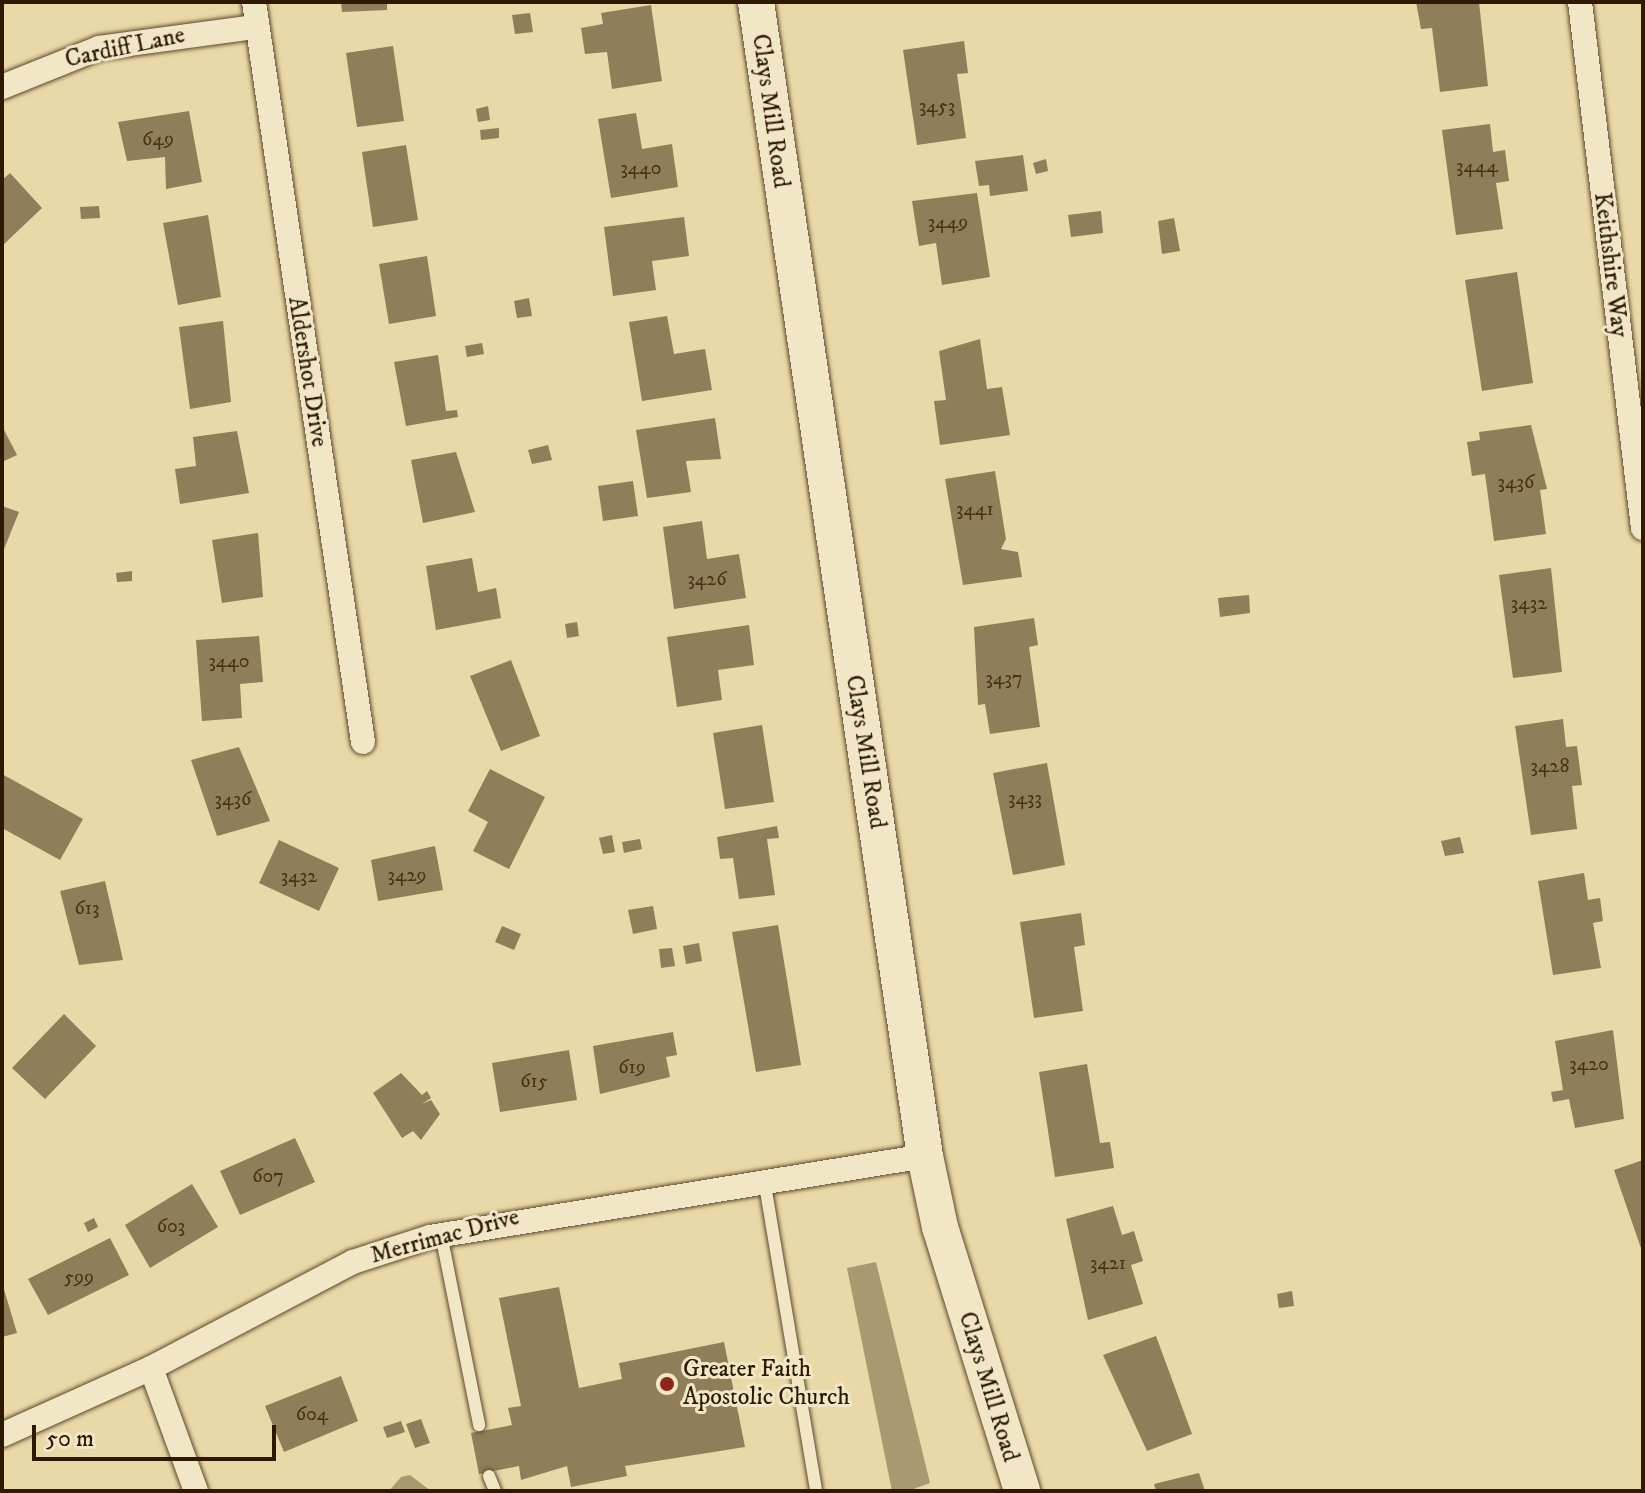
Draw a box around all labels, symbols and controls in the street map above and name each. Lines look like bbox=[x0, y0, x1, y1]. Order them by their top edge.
street label: Cardiff Lane bbox=[63, 21, 187, 75]
street label: Clays Mill Road bbox=[745, 32, 795, 190]
house number: 3453 bbox=[919, 94, 955, 118]
house number: 649 bbox=[142, 127, 174, 151]
house number: 3444 bbox=[1456, 154, 1498, 178]
house number: 3440 bbox=[620, 156, 662, 180]
street label: Keithshire Way bbox=[1587, 191, 1633, 339]
house number: 3449 bbox=[928, 210, 968, 234]
street label: Aldershot Drive bbox=[281, 295, 333, 449]
house number: 3436 bbox=[1498, 470, 1534, 494]
house number: 3441 bbox=[956, 497, 994, 521]
house number: 3426 bbox=[687, 567, 727, 591]
house number: 3432 bbox=[1511, 591, 1547, 615]
house number: 3440 bbox=[208, 649, 250, 673]
house number: 3437 bbox=[986, 666, 1022, 690]
street label: Clays Mill Road bbox=[839, 673, 891, 831]
house number: 3428 bbox=[1531, 754, 1569, 778]
house number: 3433 bbox=[1008, 786, 1042, 810]
house number: 3436 bbox=[215, 787, 251, 811]
house number: 3429 bbox=[388, 863, 426, 887]
house number: 3432 bbox=[281, 864, 317, 888]
house number: 613 bbox=[74, 896, 100, 920]
house number: 3420 bbox=[1569, 1052, 1609, 1076]
house number: 619 bbox=[618, 1055, 646, 1079]
house number: 615 bbox=[520, 1069, 548, 1093]
house number: 607 bbox=[252, 1164, 284, 1188]
street label: Merrimac Drive bbox=[368, 1203, 522, 1271]
house number: 603 bbox=[157, 1214, 185, 1238]
house number: 3421 bbox=[1090, 1251, 1126, 1275]
house number: 599 bbox=[64, 1265, 94, 1289]
street label: Clays Mill Road bbox=[952, 1309, 1024, 1465]
place label: Greater Faith Apostolic Church bbox=[683, 1356, 850, 1412]
marker: Greater Faith Apostolic Church bbox=[658, 1375, 676, 1393]
house number: 604 bbox=[296, 1402, 328, 1426]
scale bar bbox=[36, 1409, 280, 1459]
text: 50 m bbox=[46, 1424, 94, 1454]

